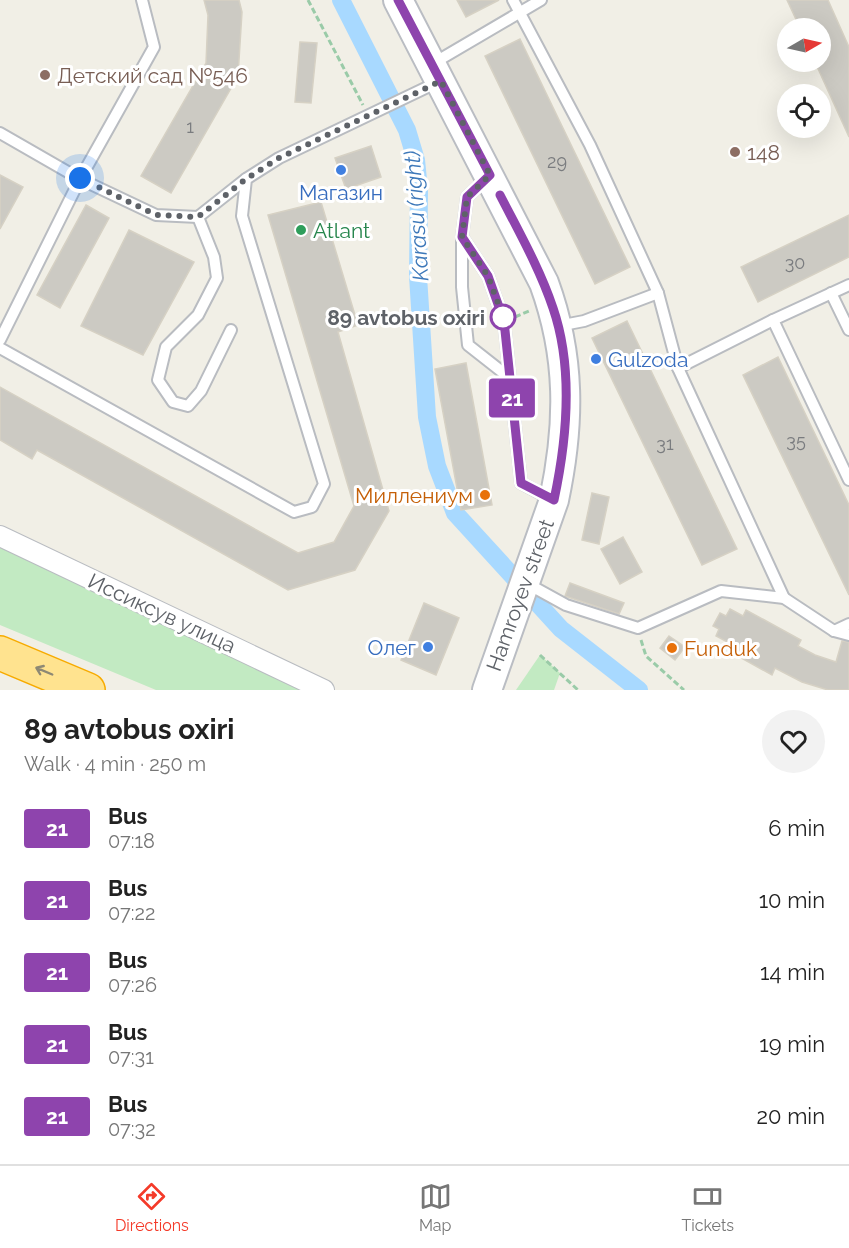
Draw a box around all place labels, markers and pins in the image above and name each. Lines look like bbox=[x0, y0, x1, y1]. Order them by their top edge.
place label: Детский сад №546 bbox=[57, 63, 248, 88]
marker: Детский сад №546 bbox=[38, 68, 52, 82]
place label: 148 bbox=[747, 140, 780, 165]
marker: 148 bbox=[728, 145, 742, 159]
marker: Магазин bbox=[334, 163, 348, 177]
place label: Магазин bbox=[299, 180, 383, 205]
place label: Atlant bbox=[313, 218, 370, 243]
marker: Atlant bbox=[294, 223, 308, 237]
marker: 89 avtobus oxiri bbox=[490, 304, 516, 330]
place label: 89 avtobus oxiri bbox=[327, 305, 485, 330]
place label: Gulzoda bbox=[608, 347, 688, 372]
marker: Gulzoda bbox=[589, 352, 603, 366]
place label: Миллениум bbox=[355, 483, 473, 508]
marker: Миллениум bbox=[478, 488, 492, 502]
place label: Олег bbox=[367, 635, 416, 660]
place label: Funduk bbox=[684, 636, 757, 661]
marker: Олег bbox=[421, 640, 435, 654]
marker: Funduk bbox=[665, 641, 679, 655]

